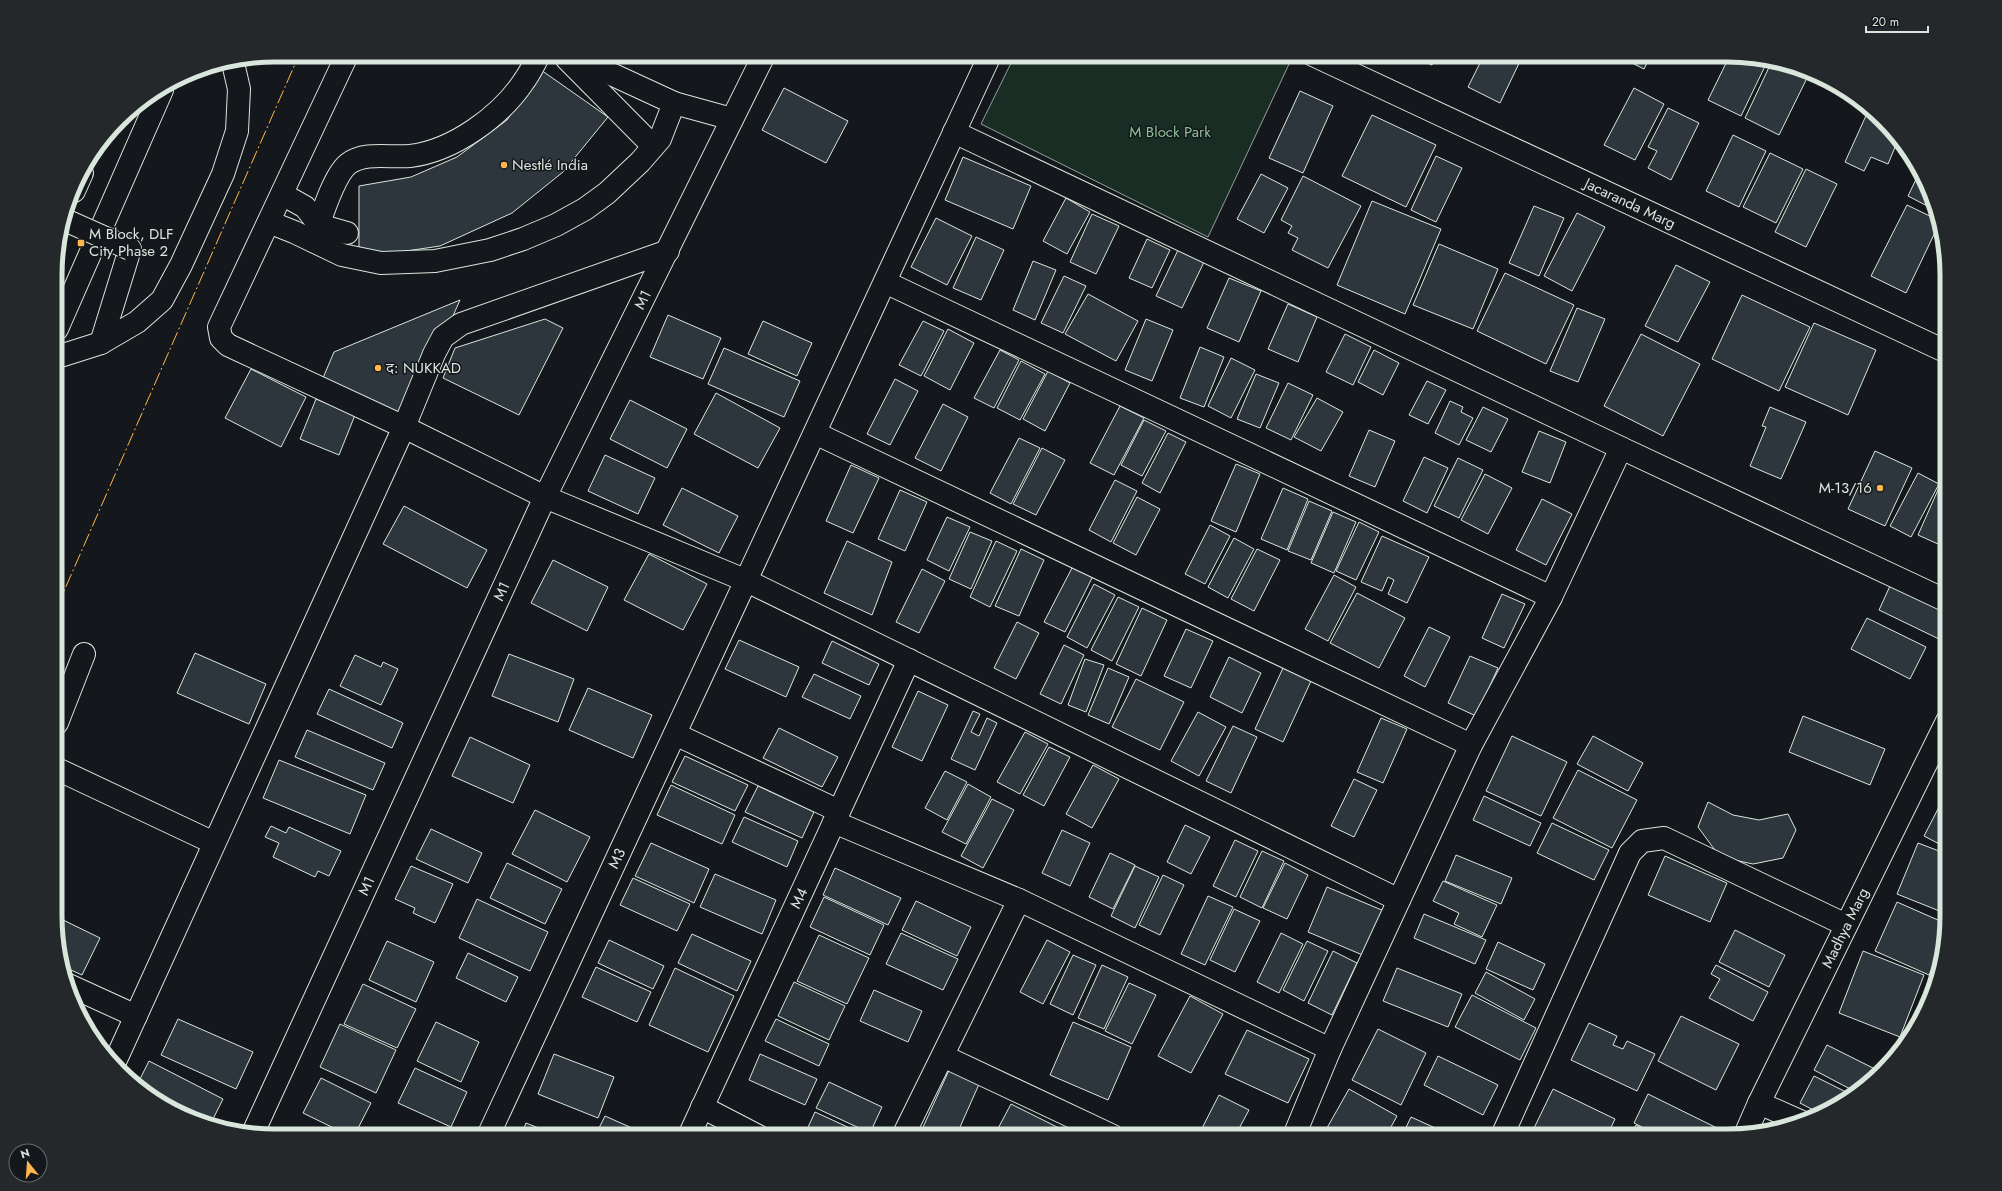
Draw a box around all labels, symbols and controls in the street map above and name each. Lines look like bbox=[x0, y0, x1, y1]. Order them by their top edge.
scale bar bbox=[1866, 8, 1928, 34]
text: 20 m bbox=[1872, 13, 1899, 31]
park label: M Block Park bbox=[1129, 121, 1211, 143]
place label: Nestlé India bbox=[512, 154, 588, 176]
marker: Nestlé India bbox=[499, 160, 509, 170]
street label: Jacaranda Marg bbox=[1579, 172, 1679, 234]
place label: M Block, DLF City Phase 2 bbox=[89, 223, 173, 262]
marker: M Block, DLF City Phase 2 bbox=[76, 238, 86, 248]
street label: M1 bbox=[629, 286, 657, 313]
place label: द: NUKKAD bbox=[386, 357, 461, 379]
marker: द: NUKKAD bbox=[373, 363, 383, 373]
place label: M-13/16 bbox=[1819, 477, 1872, 499]
marker: M-13/16 bbox=[1875, 483, 1885, 493]
street label: M1 bbox=[488, 578, 516, 605]
street label: M3 bbox=[603, 845, 631, 872]
street label: M1 bbox=[353, 873, 380, 899]
street label: M4 bbox=[785, 884, 813, 912]
street label: Madhya Marg bbox=[1816, 884, 1874, 972]
north arrow bbox=[8, 1143, 48, 1183]
text: N bbox=[19, 1145, 32, 1162]

